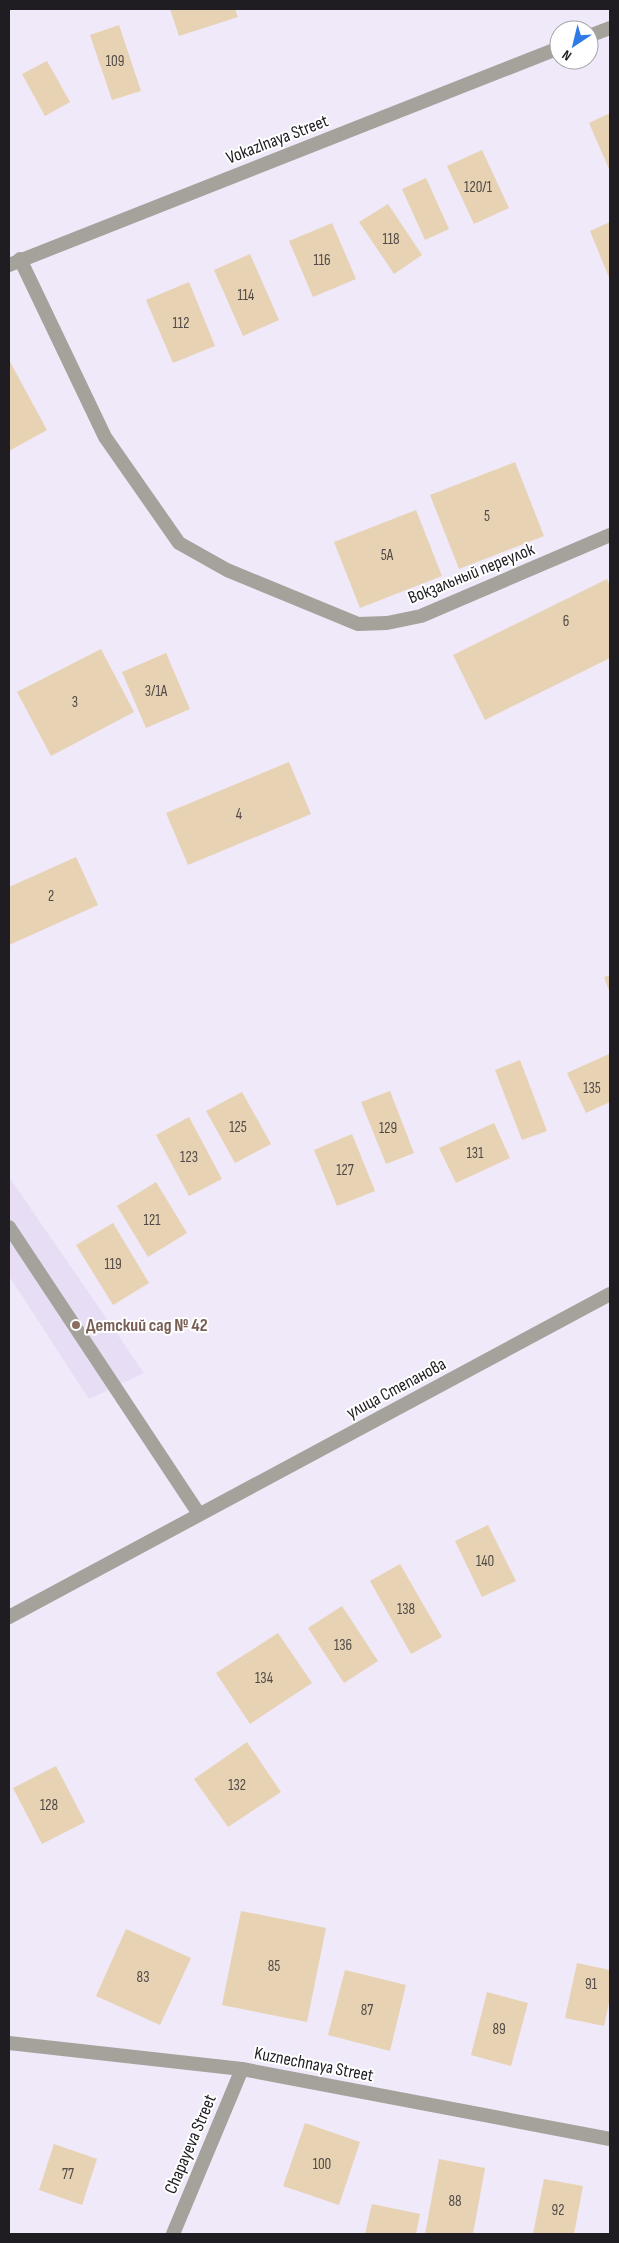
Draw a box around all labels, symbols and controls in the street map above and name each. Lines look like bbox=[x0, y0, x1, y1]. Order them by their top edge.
north arrow bbox=[549, 20, 599, 70]
text: N bbox=[559, 46, 575, 64]
house number: 109 bbox=[106, 52, 124, 71]
street label: Vokazlnaya Street bbox=[223, 110, 332, 169]
house number: 120/1 bbox=[464, 178, 493, 197]
house number: 118 bbox=[382, 230, 400, 249]
house number: 116 bbox=[313, 251, 331, 270]
house number: 114 bbox=[238, 286, 254, 305]
house number: 112 bbox=[173, 314, 189, 333]
house number: 5 bbox=[484, 507, 490, 526]
street label: Вокзальный переулок bbox=[405, 539, 537, 608]
house number: 5А bbox=[381, 546, 394, 565]
house number: 6 bbox=[563, 612, 569, 631]
house number: 3/1А bbox=[145, 682, 168, 701]
house number: 3 bbox=[72, 693, 78, 712]
house number: 4 bbox=[236, 805, 242, 824]
house number: 2 bbox=[48, 887, 54, 906]
house number: 135 bbox=[583, 1079, 601, 1098]
house number: 125 bbox=[229, 1118, 247, 1137]
house number: 129 bbox=[379, 1119, 397, 1138]
house number: 131 bbox=[467, 1144, 484, 1163]
house number: 123 bbox=[180, 1148, 198, 1167]
house number: 127 bbox=[336, 1161, 354, 1180]
house number: 121 bbox=[144, 1211, 161, 1230]
house number: 119 bbox=[104, 1255, 122, 1274]
place label: Детский сад № 42 bbox=[86, 1315, 208, 1336]
marker: Детский сад № 42 bbox=[70, 1319, 82, 1331]
street label: улица Степанова bbox=[343, 1353, 450, 1423]
house number: 140 bbox=[476, 1552, 494, 1571]
house number: 138 bbox=[397, 1600, 415, 1619]
house number: 136 bbox=[334, 1636, 352, 1655]
house number: 134 bbox=[255, 1669, 273, 1688]
house number: 132 bbox=[228, 1776, 246, 1795]
house number: 128 bbox=[40, 1796, 58, 1815]
house number: 85 bbox=[268, 1957, 280, 1976]
house number: 83 bbox=[137, 1968, 149, 1987]
house number: 91 bbox=[585, 1975, 598, 1994]
house number: 87 bbox=[361, 2001, 373, 2020]
house number: 89 bbox=[492, 2020, 506, 2039]
street label: Kuznechnaya Street bbox=[253, 2043, 376, 2086]
street label: Chapayeva Street bbox=[160, 2091, 221, 2197]
house number: 100 bbox=[313, 2155, 331, 2174]
house number: 77 bbox=[62, 2165, 74, 2184]
house number: 88 bbox=[448, 2192, 462, 2211]
house number: 92 bbox=[552, 2201, 564, 2220]

